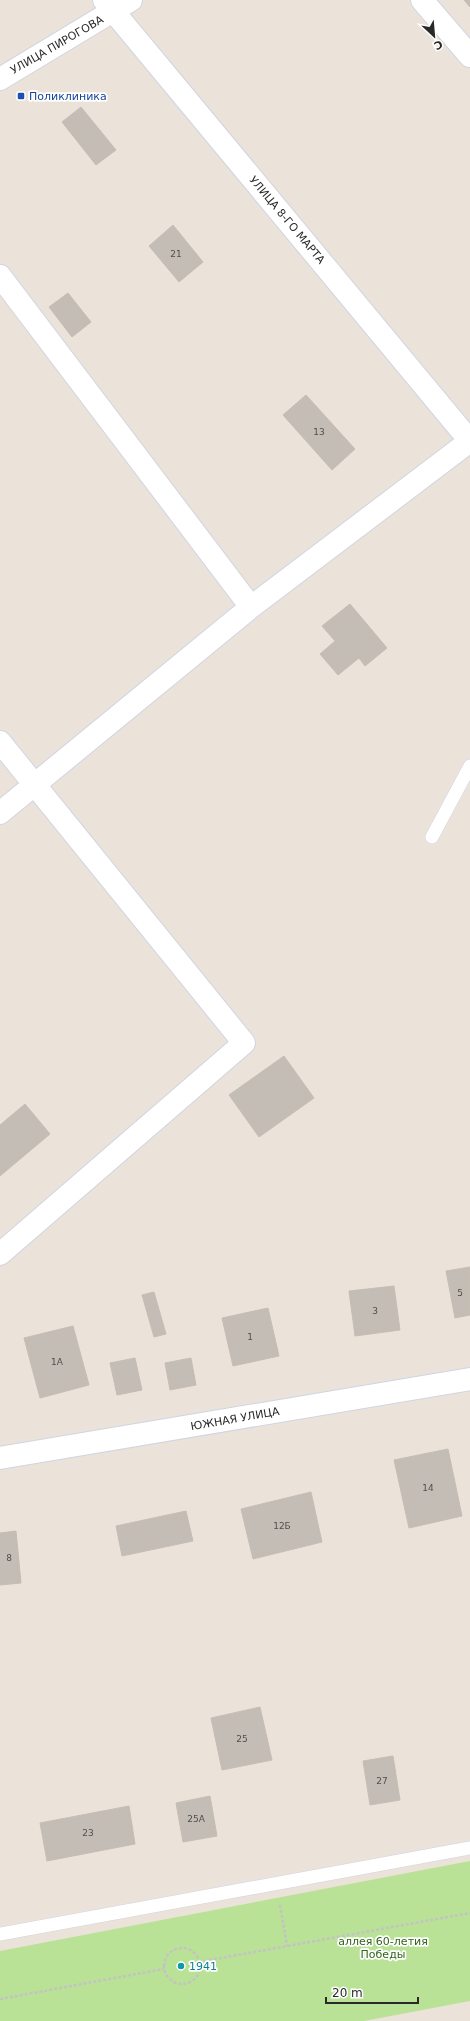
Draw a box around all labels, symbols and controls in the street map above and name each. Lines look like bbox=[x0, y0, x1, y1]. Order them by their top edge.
street label: УЛИЦА ПИРОГОВА bbox=[8, 13, 106, 77]
north arrow bbox=[414, 16, 454, 56]
text: С bbox=[432, 37, 445, 52]
place label: Поликлиника bbox=[29, 90, 107, 103]
marker: Поликлиника bbox=[16, 91, 26, 101]
street label: УЛИЦА 8-ГО МАРТА bbox=[247, 173, 328, 267]
house number: 21 bbox=[170, 249, 182, 259]
house number: 13 bbox=[313, 427, 325, 437]
house number: 5 bbox=[457, 1288, 463, 1298]
house number: 3 bbox=[372, 1306, 378, 1316]
house number: 1 bbox=[247, 1332, 253, 1342]
house number: 1А bbox=[51, 1357, 64, 1367]
street label: ЮЖНАЯ УЛИЦА bbox=[190, 1405, 281, 1433]
house number: 14 bbox=[422, 1483, 434, 1493]
house number: 12Б bbox=[273, 1521, 291, 1531]
house number: 8 bbox=[6, 1553, 12, 1563]
house number: 25 bbox=[236, 1734, 248, 1744]
house number: 27 bbox=[376, 1776, 388, 1786]
house number: 25А bbox=[187, 1814, 206, 1824]
house number: 23 bbox=[82, 1828, 94, 1838]
park label: аллея 60-летия Победы bbox=[338, 1935, 428, 1961]
place label: 1941 bbox=[189, 1960, 217, 1973]
marker: 1941 bbox=[176, 1961, 186, 1971]
scale bar bbox=[326, 1979, 418, 2005]
text: 20 m bbox=[332, 1986, 363, 2000]

